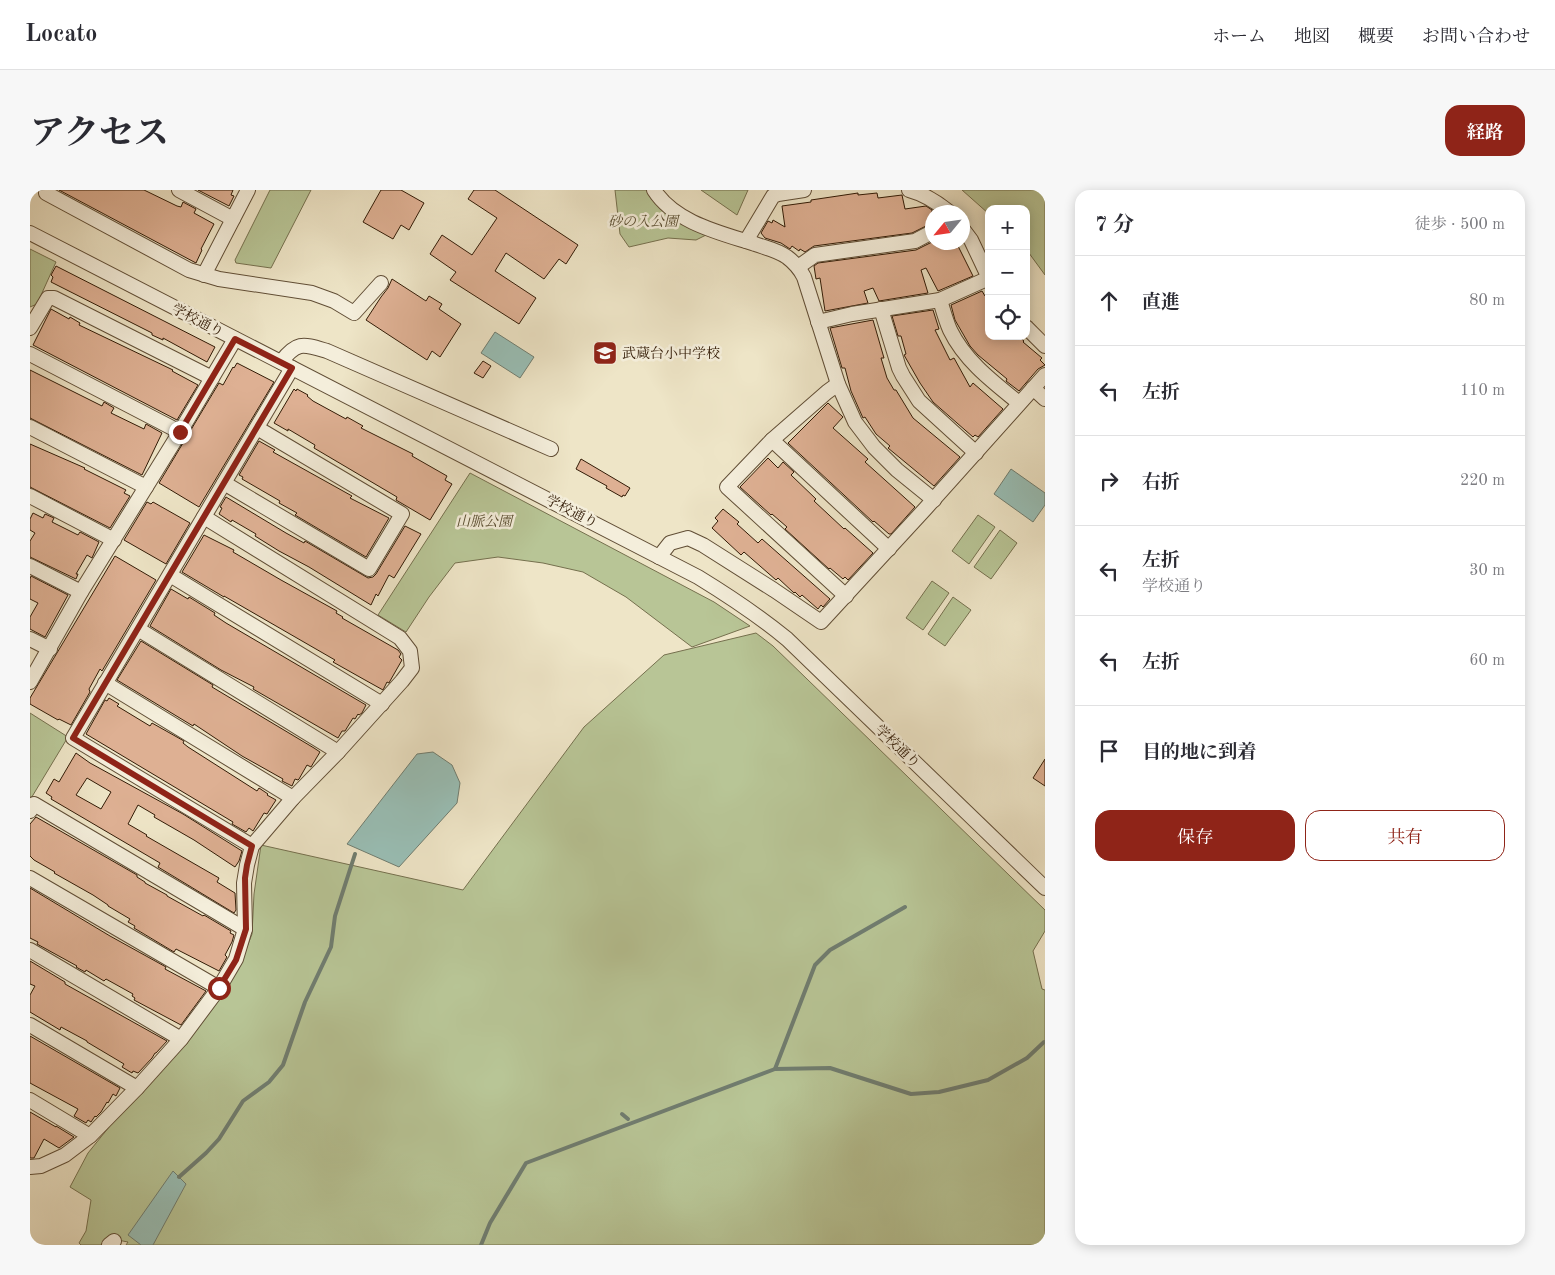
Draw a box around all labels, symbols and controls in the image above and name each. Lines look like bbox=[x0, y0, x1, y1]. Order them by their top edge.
text: Locato bbox=[25, 23, 97, 47]
text: ホーム bbox=[1212, 28, 1266, 46]
text: 地図 bbox=[1294, 28, 1330, 46]
text: 概要 bbox=[1358, 28, 1394, 46]
text: お問い合わせ bbox=[1422, 28, 1530, 46]
button: 経路 bbox=[1445, 105, 1525, 156]
text: アクセス bbox=[30, 117, 169, 152]
north arrow bbox=[925, 205, 970, 250]
map controls bbox=[985, 205, 1030, 340]
button: + bbox=[985, 205, 1030, 250]
park label: 砂の入公園 bbox=[608, 214, 680, 229]
text: 7 分 bbox=[1095, 215, 1134, 236]
text: 徒歩 · 500 m bbox=[1415, 217, 1505, 233]
button: − bbox=[985, 250, 1030, 295]
icon: ahead bbox=[1095, 287, 1123, 315]
text: 80 m bbox=[1469, 293, 1505, 309]
text: 直進 bbox=[1142, 294, 1180, 313]
button: locate bbox=[985, 295, 1030, 340]
street label: 学校通り bbox=[169, 301, 226, 340]
school or university icon: 武蔵台小中学校 bbox=[592, 340, 618, 366]
place label: 武蔵台小中学校 bbox=[622, 345, 720, 361]
icon: left bbox=[1095, 377, 1123, 405]
text: 110 m bbox=[1460, 383, 1505, 399]
text: 左折 bbox=[1142, 384, 1180, 403]
route end bbox=[169, 421, 192, 444]
icon: right bbox=[1095, 467, 1123, 495]
text: 220 m bbox=[1460, 473, 1505, 489]
text: 右折 bbox=[1142, 474, 1180, 493]
street label: 学校通り bbox=[543, 492, 600, 531]
park label: 山脈公園 bbox=[456, 514, 514, 529]
text: 左折 bbox=[1142, 552, 1180, 571]
icon: left bbox=[1095, 557, 1123, 585]
text: 30 m bbox=[1469, 563, 1505, 579]
text: 学校通り bbox=[1142, 579, 1206, 595]
icon: left bbox=[1095, 647, 1123, 675]
text: 60 m bbox=[1469, 653, 1505, 669]
text: 左折 bbox=[1142, 654, 1180, 673]
street label: 学校通り bbox=[872, 722, 923, 771]
icon: arrive bbox=[1095, 737, 1123, 765]
text: 目的地に到着 bbox=[1142, 744, 1256, 763]
button: 保存 bbox=[1095, 810, 1295, 861]
button: 共有 bbox=[1305, 810, 1505, 861]
route start bbox=[208, 977, 231, 1000]

